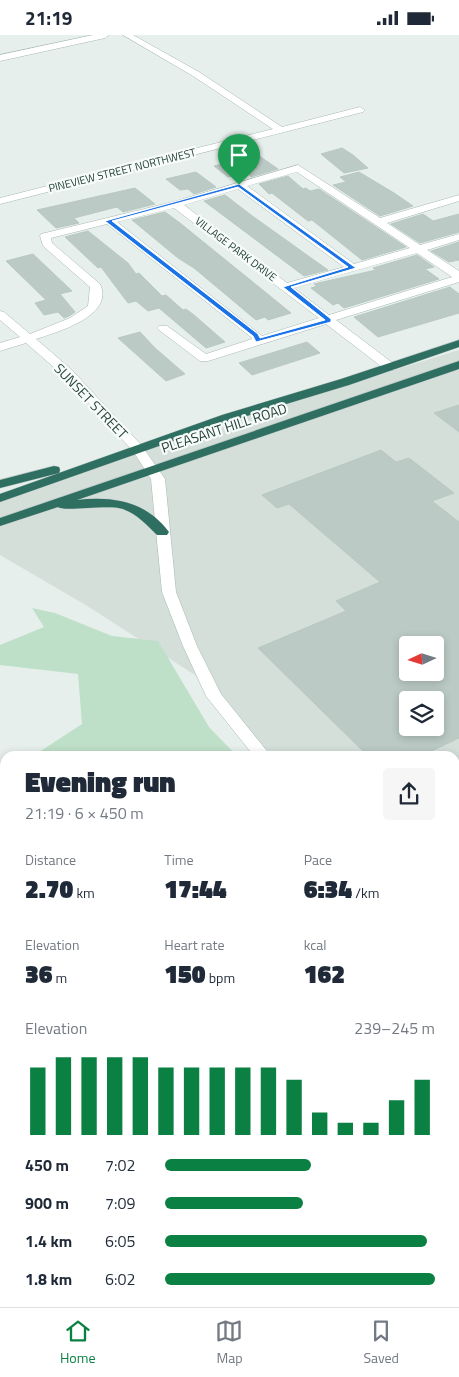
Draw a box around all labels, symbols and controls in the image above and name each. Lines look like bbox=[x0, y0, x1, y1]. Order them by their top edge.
text: 21:19 bbox=[25, 3, 72, 32]
pin bbox=[218, 134, 260, 185]
icon: arrive bbox=[225, 141, 253, 169]
street label: PINEVIEW STREET NORTHWEST bbox=[47, 144, 197, 196]
street label: VILLAGE PARK DRIVE bbox=[192, 213, 280, 285]
street label: SUNSET STREET bbox=[50, 358, 133, 444]
street label: PLEASANT HILL ROAD bbox=[158, 397, 289, 458]
north arrow bbox=[399, 636, 444, 681]
map controls bbox=[399, 636, 444, 736]
button: layers bbox=[399, 691, 444, 736]
text: Evening run bbox=[25, 760, 176, 803]
button: share bbox=[383, 768, 435, 820]
text: 21:19 · 6 × 450 m bbox=[25, 801, 144, 825]
text: Distance bbox=[25, 849, 76, 870]
text: Time bbox=[164, 849, 194, 870]
text: Pace bbox=[304, 849, 332, 870]
text: 2.70 bbox=[25, 870, 73, 908]
text: 17:44 bbox=[164, 870, 227, 908]
text: 6:34 bbox=[304, 870, 352, 908]
text: km bbox=[73, 882, 95, 903]
text: /km bbox=[352, 882, 379, 903]
text: Elevation bbox=[25, 934, 79, 955]
text: Heart rate bbox=[164, 934, 224, 955]
text: kcal bbox=[304, 934, 327, 955]
text: 36 bbox=[25, 955, 53, 993]
text: 150 bbox=[164, 955, 206, 993]
text: 162 bbox=[304, 955, 345, 993]
text: m bbox=[53, 967, 67, 988]
text: bpm bbox=[206, 967, 235, 988]
text: Elevation bbox=[25, 1016, 87, 1040]
text: 239–245 m bbox=[354, 1016, 435, 1040]
text: 450 m bbox=[25, 1153, 69, 1177]
text: 7:02 bbox=[105, 1153, 135, 1177]
text: 900 m bbox=[25, 1191, 69, 1215]
text: 7:09 bbox=[105, 1191, 135, 1215]
text: 1.4 km bbox=[25, 1229, 72, 1253]
text: 6:05 bbox=[105, 1229, 135, 1253]
text: 1.8 km bbox=[25, 1267, 72, 1291]
text: 6:02 bbox=[105, 1267, 135, 1291]
tab: Home bbox=[60, 1317, 96, 1368]
tab: Map bbox=[215, 1317, 243, 1368]
tab: Saved bbox=[363, 1317, 399, 1368]

